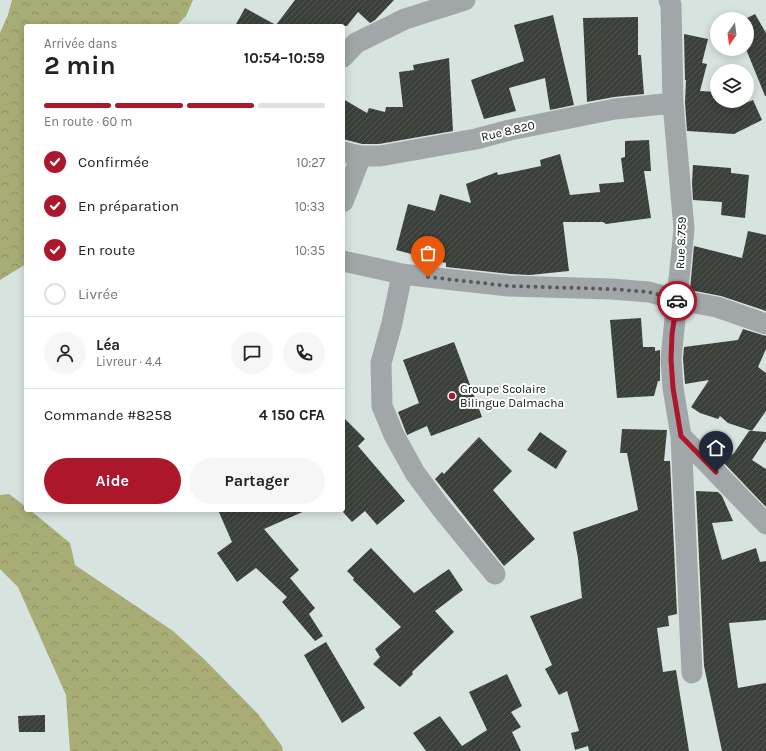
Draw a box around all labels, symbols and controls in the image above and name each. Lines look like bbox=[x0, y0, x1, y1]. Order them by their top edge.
north arrow bbox=[710, 12, 754, 56]
map controls bbox=[710, 12, 754, 108]
text: Arrivée dans bbox=[44, 36, 117, 51]
text: 10:54–10:59 bbox=[244, 49, 325, 67]
text: 2 min bbox=[44, 50, 116, 81]
button: layers bbox=[710, 64, 754, 108]
text: En route · 60 m bbox=[44, 114, 132, 129]
street label: Rue 8.820 bbox=[480, 118, 536, 144]
icon: check bbox=[44, 151, 66, 173]
text: Confirmée bbox=[78, 153, 149, 171]
text: 10:27 bbox=[296, 155, 325, 170]
icon: check bbox=[44, 195, 66, 217]
text: En préparation bbox=[78, 197, 179, 215]
text: 10:33 bbox=[295, 199, 325, 214]
street label: Rue 8.759 bbox=[673, 216, 689, 269]
pin bbox=[411, 236, 445, 277]
icon: check bbox=[44, 239, 66, 261]
text: En route bbox=[78, 241, 135, 259]
icon: bag bbox=[417, 242, 439, 264]
text: 10:35 bbox=[295, 243, 325, 258]
courier bbox=[657, 281, 697, 321]
text: Livrée bbox=[78, 285, 118, 303]
icon: car bbox=[666, 290, 688, 312]
button: person bbox=[44, 332, 86, 374]
button: chat bbox=[231, 332, 273, 374]
button: phone bbox=[283, 332, 325, 374]
text: Léa bbox=[96, 336, 120, 354]
text: Livreur · 4.4 bbox=[96, 354, 162, 369]
place label: Groupe Scolaire Bilingue Dalmacha bbox=[460, 382, 564, 410]
marker: Groupe Scolaire Bilingue Dalmacha bbox=[447, 391, 457, 401]
text: Commande #8258 bbox=[44, 406, 172, 424]
text: 4 150 CFA bbox=[259, 406, 325, 424]
pin bbox=[699, 431, 733, 472]
icon: home bbox=[705, 437, 727, 459]
button: Aide bbox=[44, 458, 181, 504]
button: Partager bbox=[189, 458, 325, 504]

